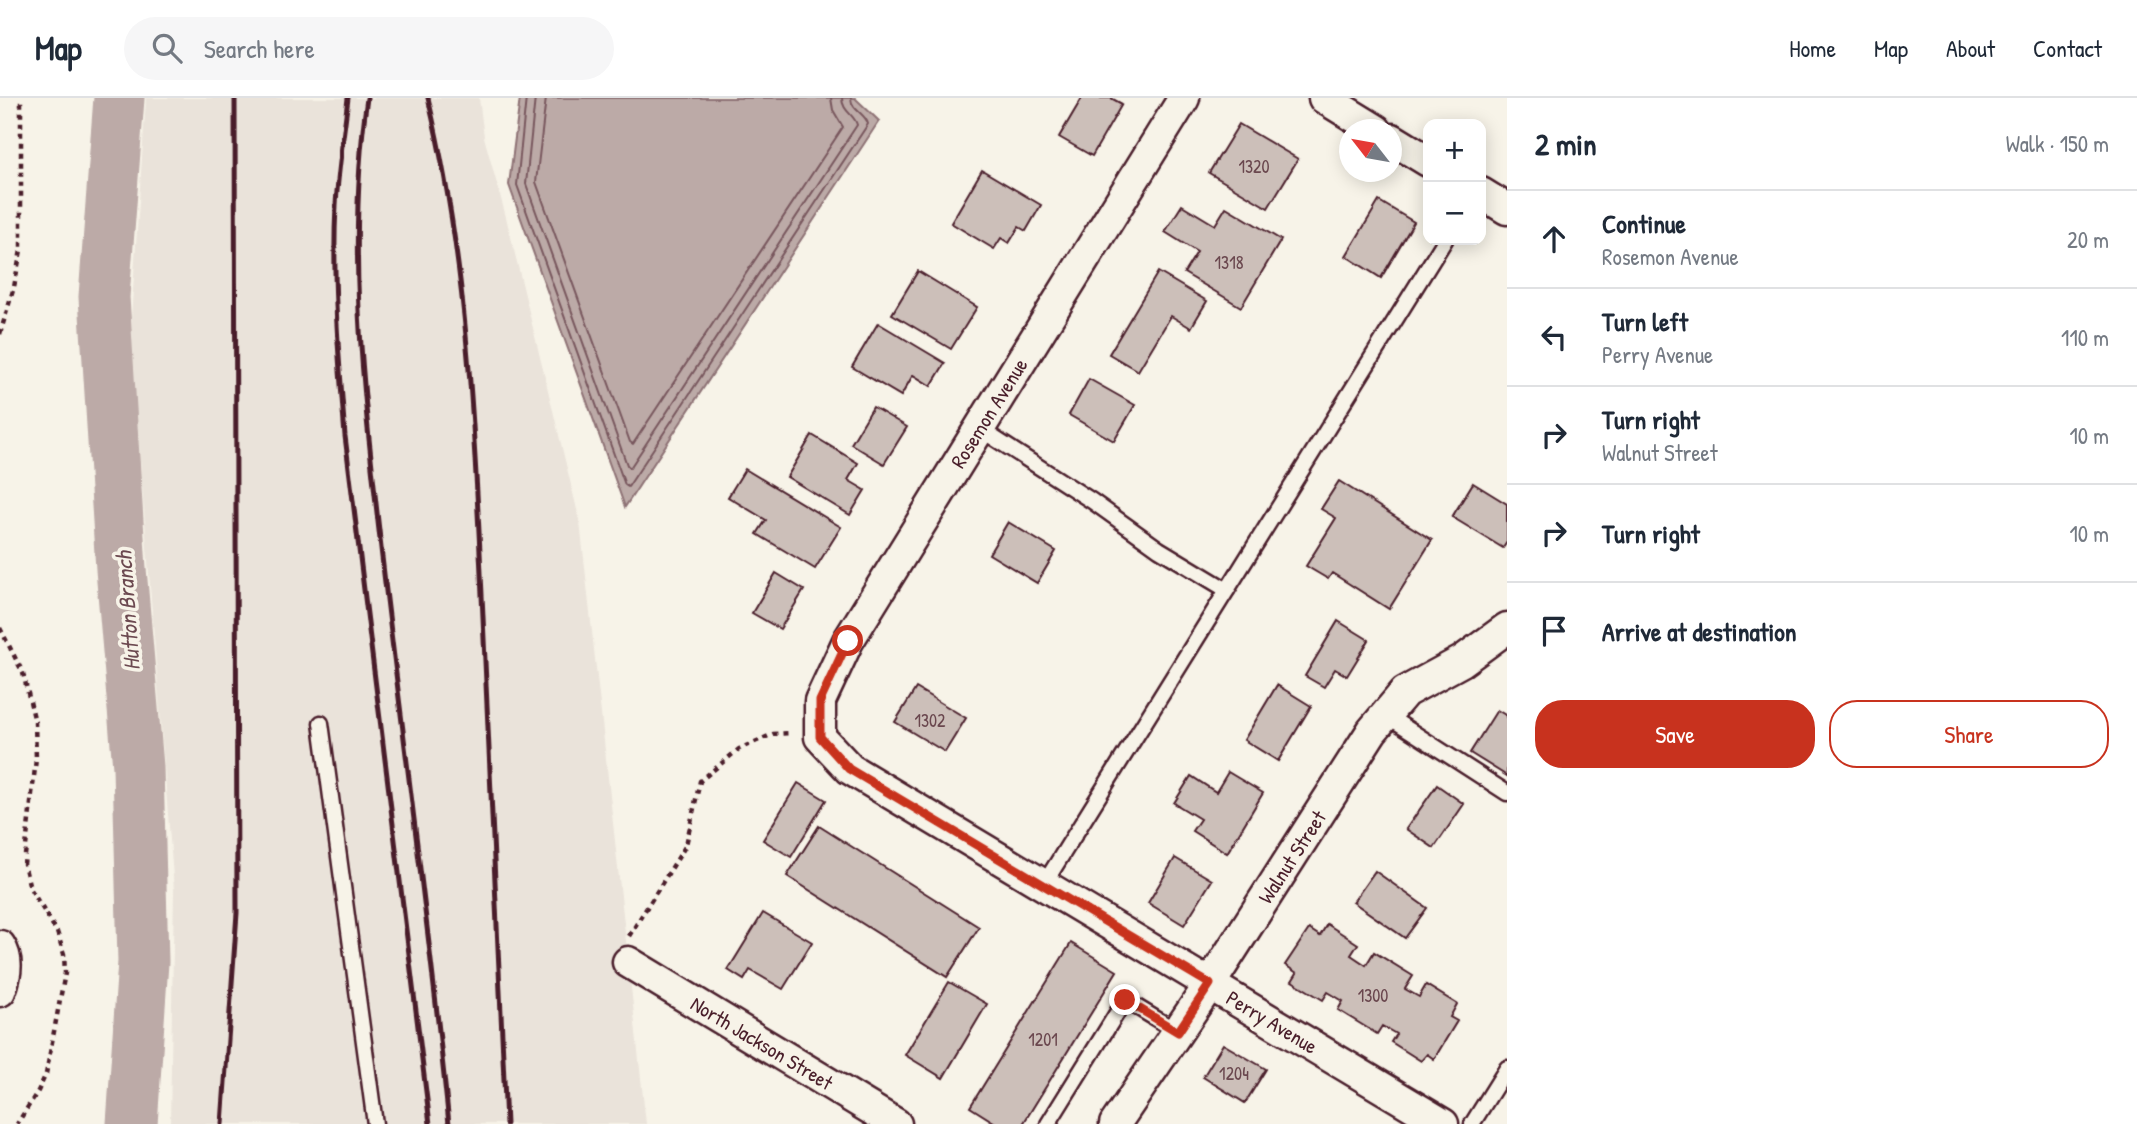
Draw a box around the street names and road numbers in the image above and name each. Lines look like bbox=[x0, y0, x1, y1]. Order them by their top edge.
street label: Rosemon Avenue bbox=[944, 352, 1034, 474]
street label: Walnut Street bbox=[1251, 804, 1333, 909]
street label: Perry Avenue bbox=[1221, 983, 1323, 1061]
street label: North Jackson Street bbox=[685, 989, 839, 1097]

